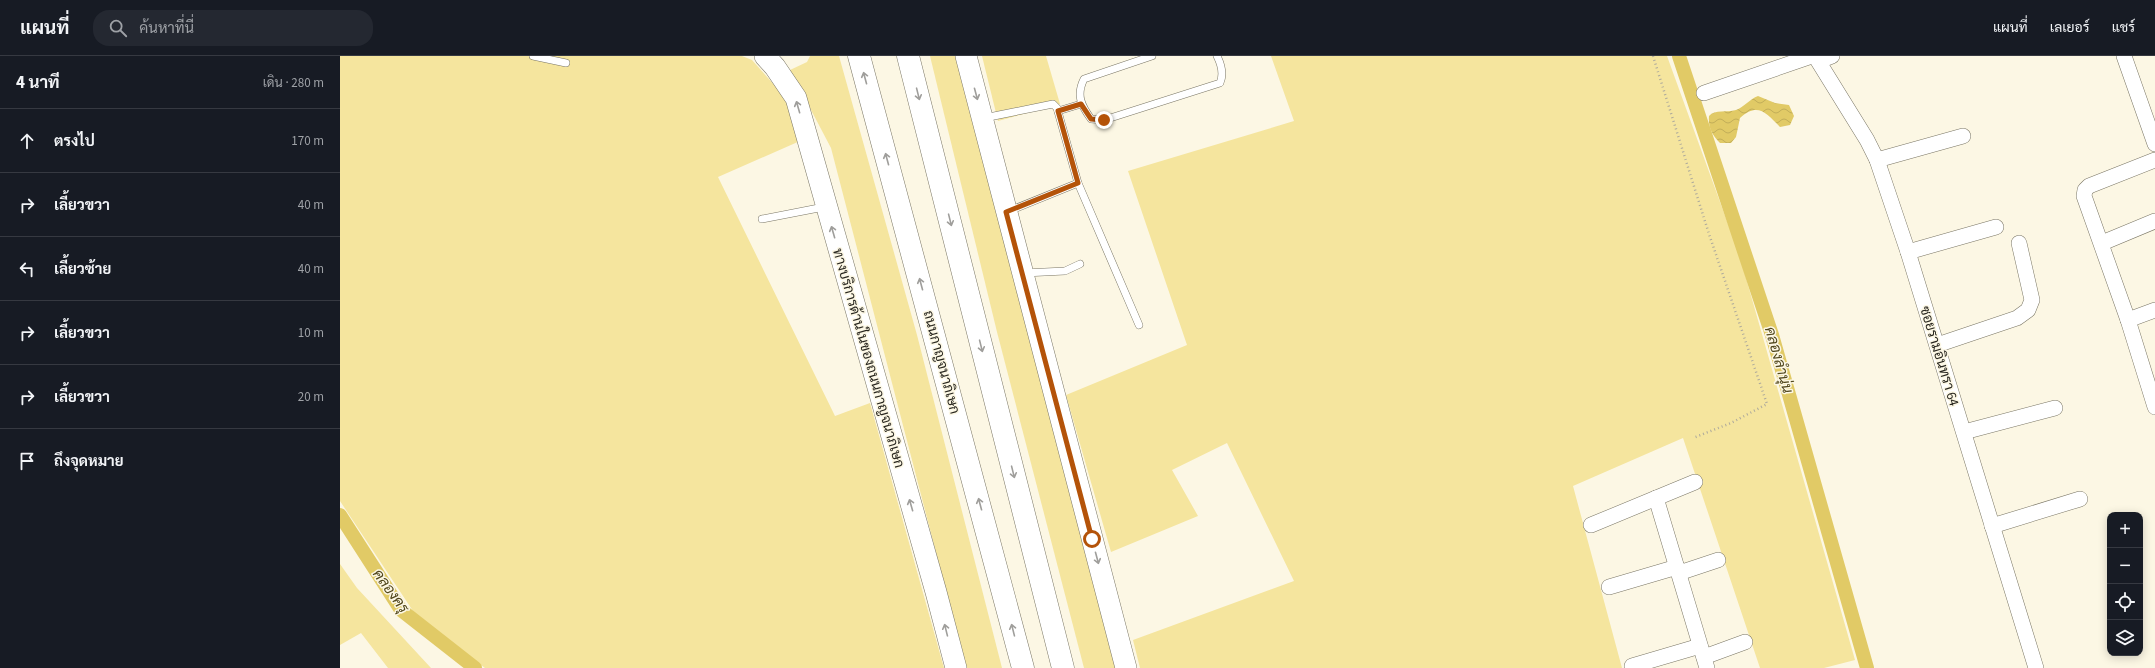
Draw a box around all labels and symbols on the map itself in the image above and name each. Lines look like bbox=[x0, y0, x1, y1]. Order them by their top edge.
one-way arrow bbox=[861, 72, 868, 85]
one-way arrow bbox=[914, 87, 922, 100]
one-way arrow bbox=[973, 87, 980, 100]
one-way arrow bbox=[794, 100, 801, 113]
route end bbox=[1095, 111, 1113, 129]
one-way arrow bbox=[883, 153, 890, 166]
one-way arrow bbox=[946, 213, 954, 226]
one-way arrow bbox=[829, 226, 837, 239]
street label: ทางบริการด้านในของถนนกาญจนาภิเษก bbox=[827, 246, 909, 470]
one-way arrow bbox=[917, 278, 924, 291]
street label: ซอยรามอินทรา 64 bbox=[1914, 304, 1964, 409]
street label: ถนนกาญจนาภิเษก bbox=[918, 308, 964, 416]
water label: คลองลำนุ่น bbox=[1759, 324, 1798, 396]
one-way arrow bbox=[978, 339, 986, 352]
one-way arrow bbox=[1010, 465, 1017, 478]
one-way arrow bbox=[976, 498, 984, 511]
one-way arrow bbox=[907, 499, 915, 512]
route start bbox=[1083, 530, 1101, 548]
one-way arrow bbox=[1094, 551, 1102, 564]
water label: คลองครุ bbox=[368, 565, 414, 618]
one-way arrow bbox=[942, 624, 949, 637]
one-way arrow bbox=[1009, 624, 1017, 637]

